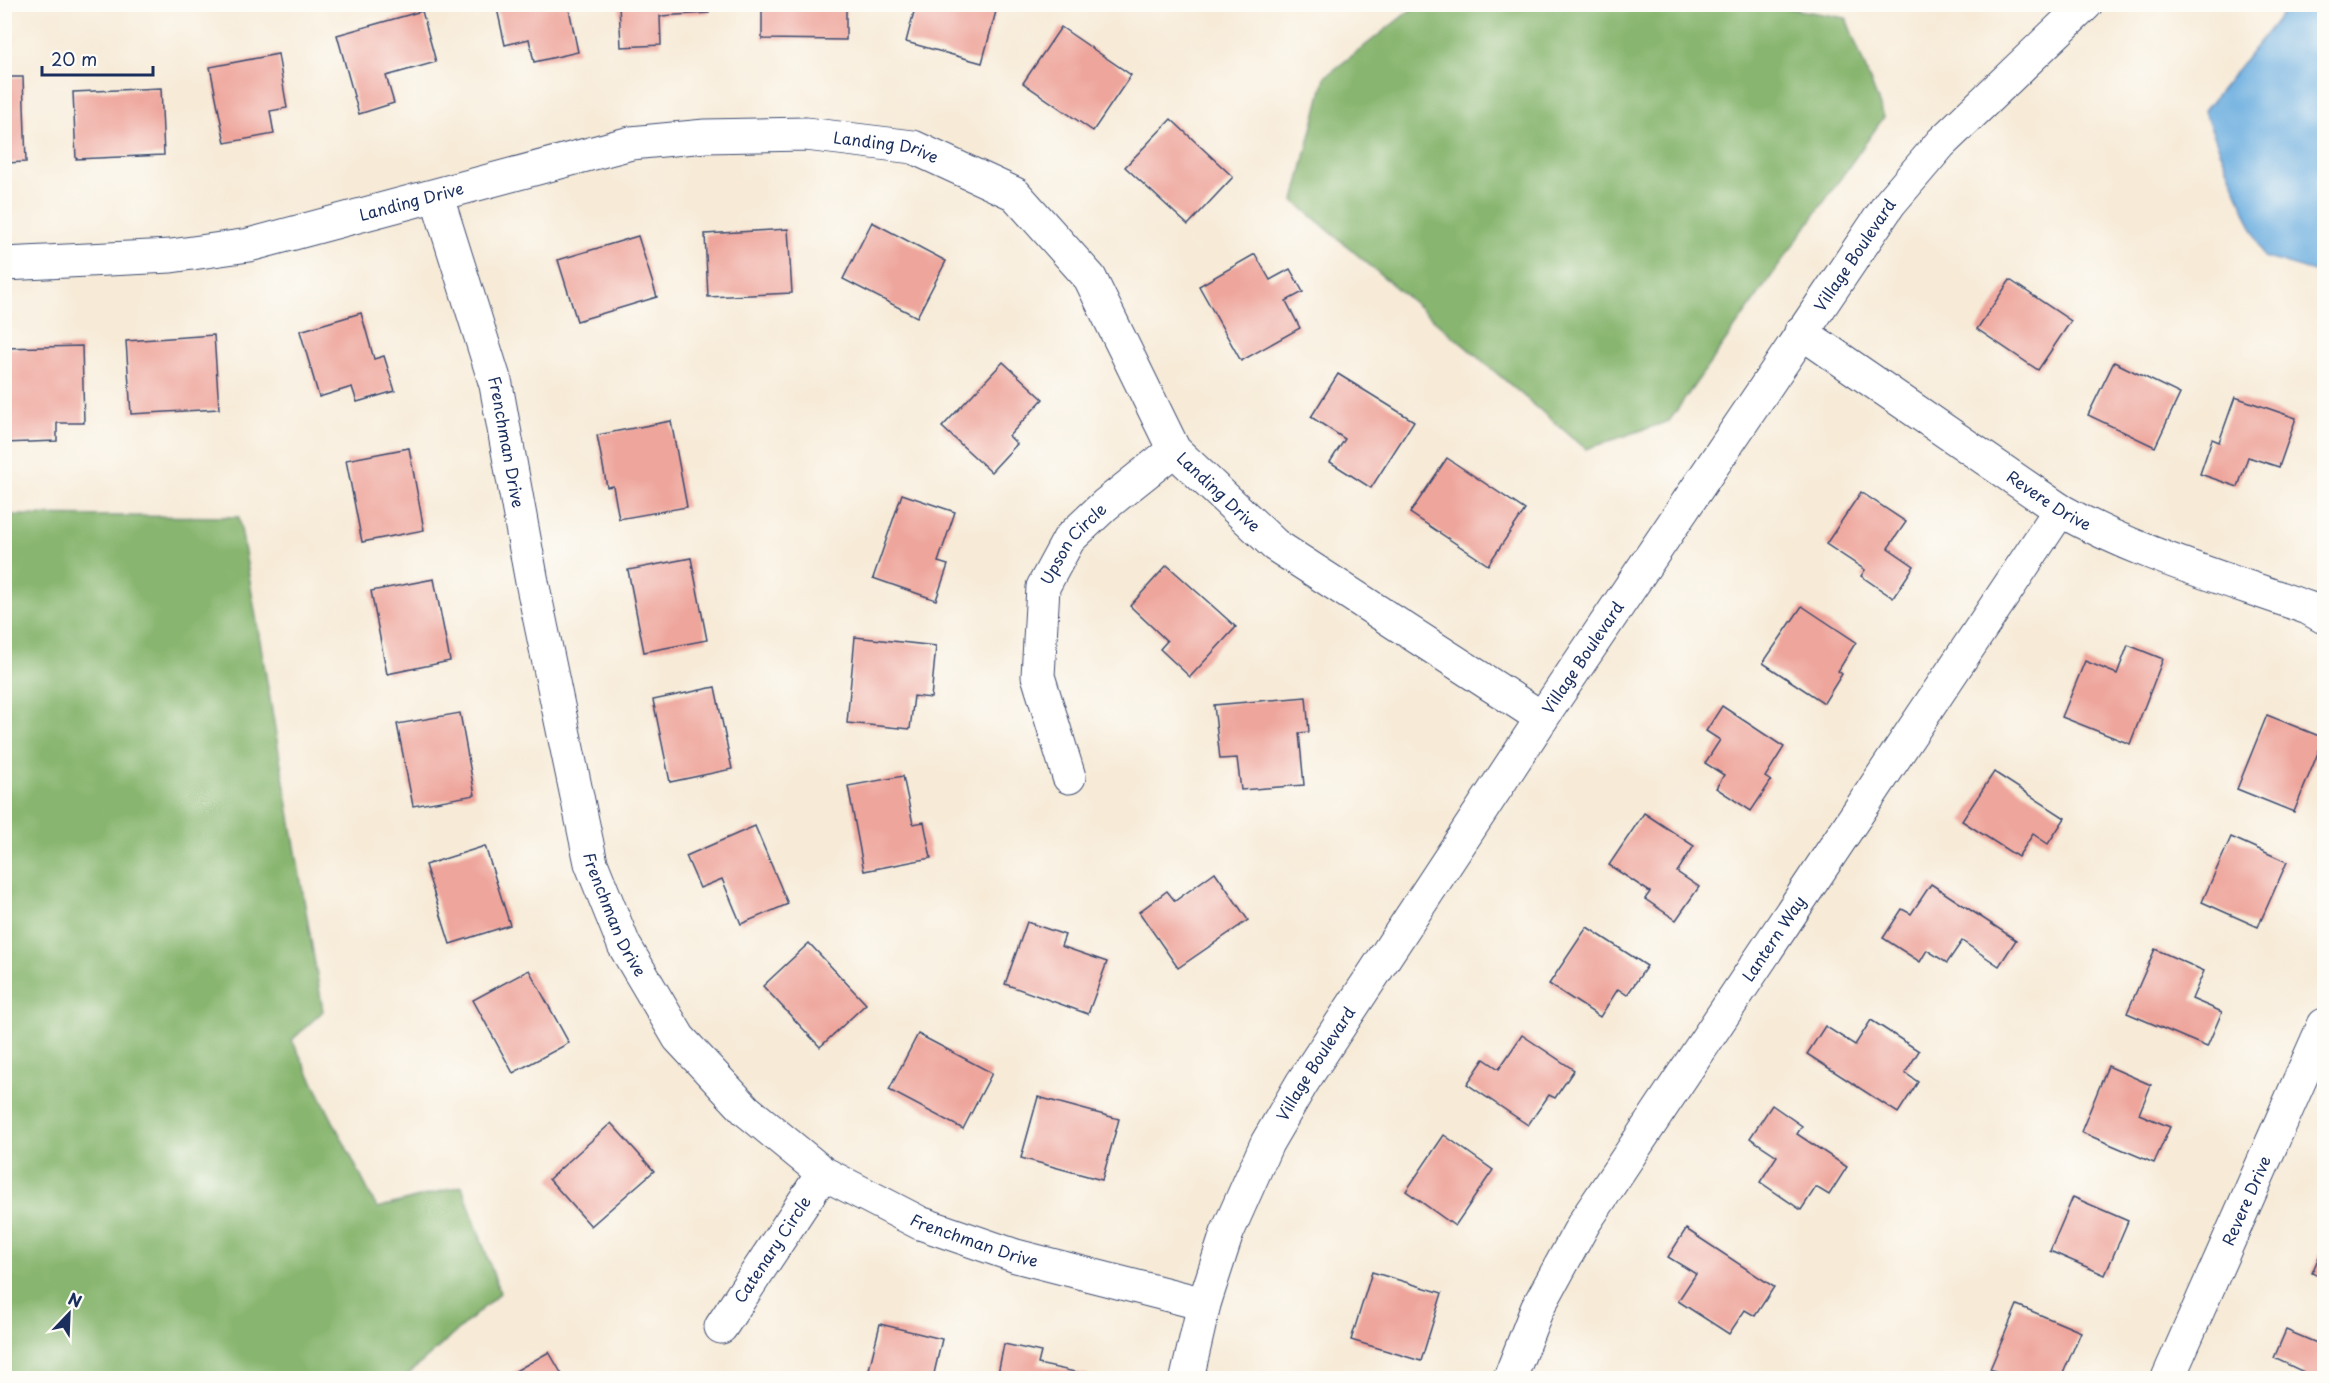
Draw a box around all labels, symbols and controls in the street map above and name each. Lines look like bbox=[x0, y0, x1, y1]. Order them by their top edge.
scale bar bbox=[42, 39, 153, 77]
text: 20 m bbox=[51, 45, 97, 72]
street label: Landing Drive bbox=[832, 124, 943, 168]
street label: Landing Drive bbox=[356, 175, 466, 226]
street label: Village Boulevard bbox=[1807, 193, 1901, 316]
street label: Frenchman Drive bbox=[483, 373, 531, 510]
street label: Landing Drive bbox=[1172, 446, 1266, 537]
street label: Revere Drive bbox=[2002, 464, 2096, 536]
street label: Upson Circle bbox=[1034, 497, 1111, 589]
street label: Village Boulevard bbox=[1535, 596, 1629, 718]
street label: Frenchman Drive bbox=[578, 850, 653, 981]
street label: Lantern Way bbox=[1736, 890, 1810, 986]
street label: Village Boulevard bbox=[1270, 1001, 1360, 1125]
street label: Revere Drive bbox=[2215, 1151, 2276, 1249]
street label: Catenary Circle bbox=[727, 1191, 816, 1307]
street label: Frenchman Drive bbox=[906, 1207, 1041, 1272]
north arrow bbox=[39, 1284, 99, 1344]
text: N bbox=[65, 1286, 86, 1313]

